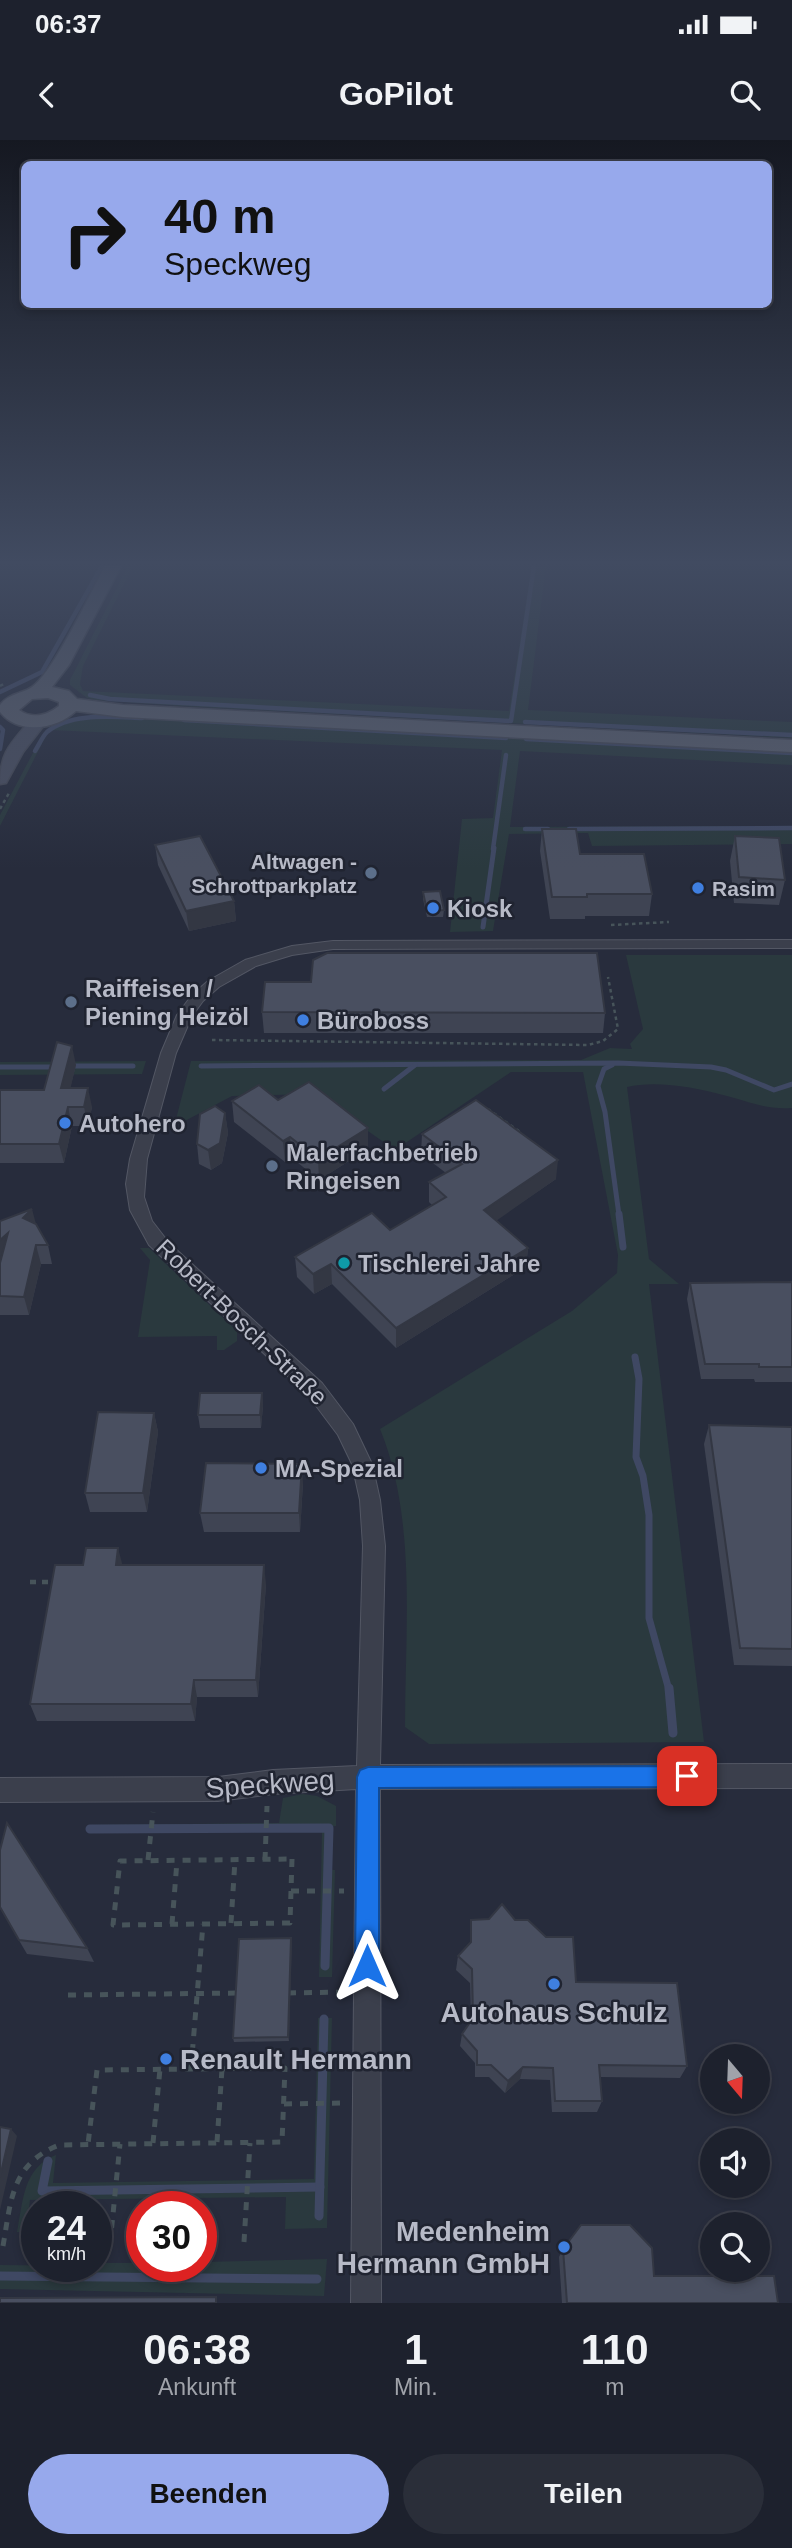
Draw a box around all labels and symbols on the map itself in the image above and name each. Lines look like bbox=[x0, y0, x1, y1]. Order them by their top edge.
place label: Altwagen - Schrottparkplatz bbox=[191, 850, 357, 897]
marker: Altwagen - Schrottparkplatz bbox=[363, 865, 379, 881]
place label: Rasim bbox=[712, 877, 775, 900]
marker: Rasim bbox=[690, 880, 706, 896]
place label: Kiosk bbox=[447, 895, 513, 922]
marker: Kiosk bbox=[425, 900, 441, 916]
place label: Raiffeisen / Piening Heizöl bbox=[85, 975, 249, 1030]
marker: Raiffeisen / Piening Heizöl bbox=[63, 994, 79, 1010]
place label: Büroboss bbox=[317, 1007, 429, 1034]
marker: Büroboss bbox=[295, 1012, 311, 1028]
place label: Autohero bbox=[79, 1110, 186, 1137]
marker: Autohero bbox=[57, 1115, 73, 1131]
place label: Malerfachbetrieb Ringeisen bbox=[286, 1139, 478, 1194]
marker: Malerfachbetrieb Ringeisen bbox=[264, 1158, 280, 1174]
street label: Robert-Bosch-Straße bbox=[151, 1234, 333, 1410]
place label: Tischlerei Jahre bbox=[358, 1250, 540, 1277]
marker: Tischlerei Jahre bbox=[336, 1255, 352, 1271]
place label: MA-Spezial bbox=[275, 1455, 403, 1482]
marker: MA-Spezial bbox=[253, 1460, 269, 1476]
pin bbox=[657, 1746, 717, 1806]
street label: Speckweg bbox=[204, 1764, 336, 1804]
position arrow bbox=[330, 1929, 404, 2003]
marker: Autohaus Schulz bbox=[546, 1976, 562, 1992]
place label: Autohaus Schulz bbox=[440, 1997, 668, 2028]
place label: Renault Hermann bbox=[180, 2044, 412, 2075]
north arrow bbox=[700, 2044, 770, 2114]
marker: Renault Hermann bbox=[158, 2051, 174, 2067]
speed limit sign: 30 bbox=[126, 2191, 217, 2282]
place label: Medenheim Hermann GmbH bbox=[337, 2216, 550, 2279]
marker: Medenheim Hermann GmbH bbox=[556, 2239, 572, 2255]

